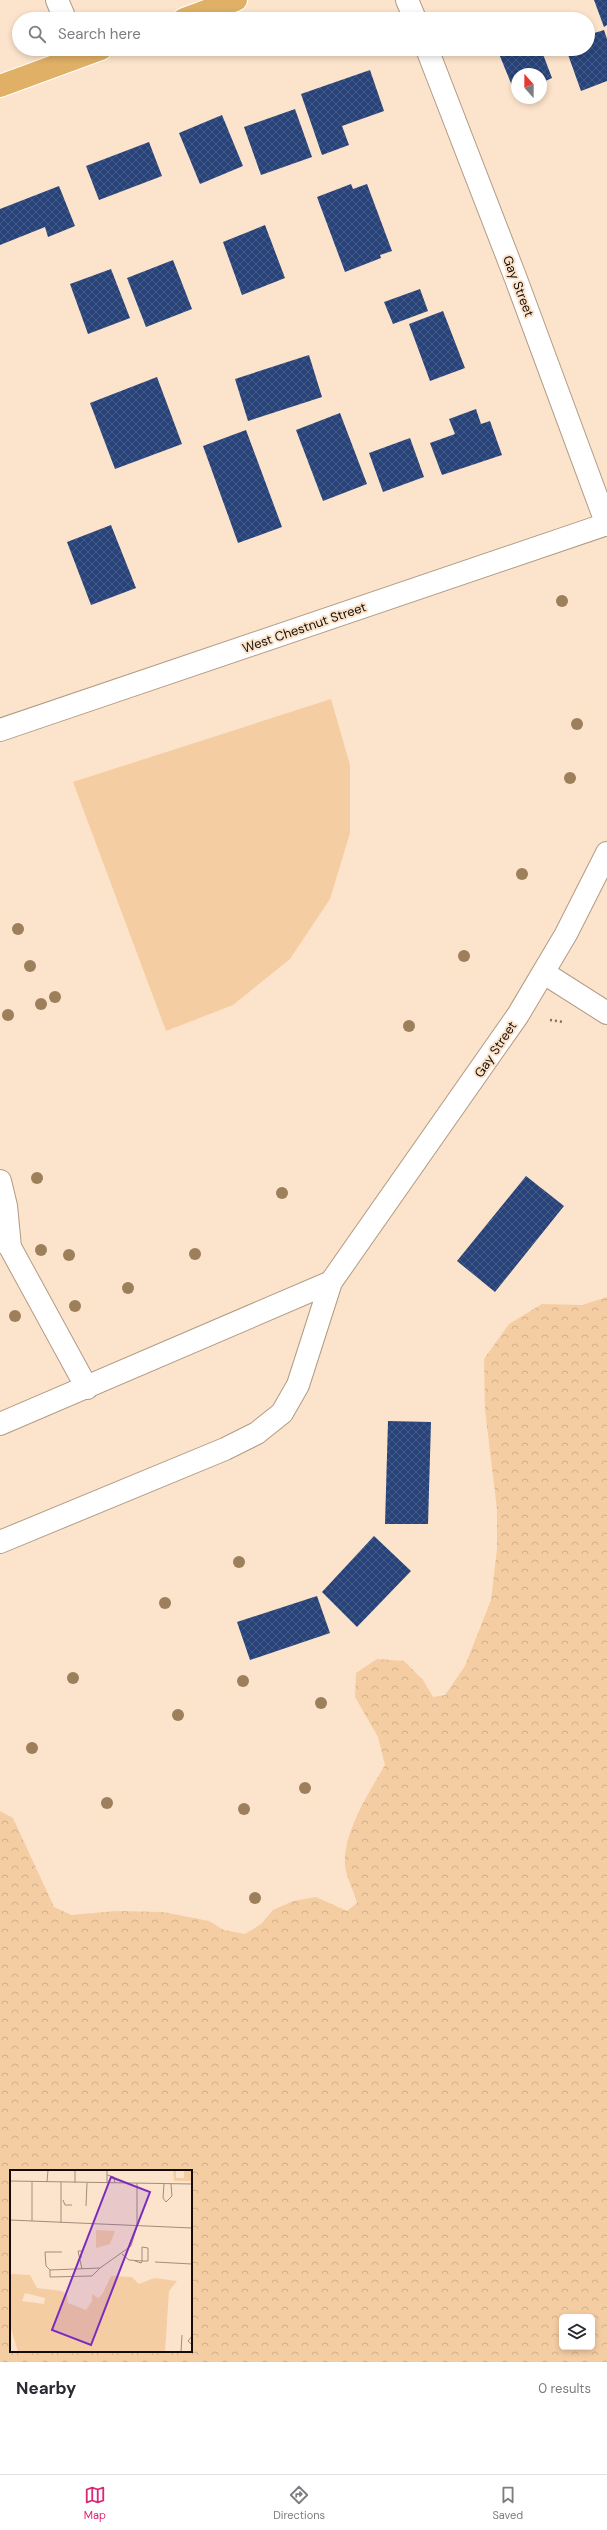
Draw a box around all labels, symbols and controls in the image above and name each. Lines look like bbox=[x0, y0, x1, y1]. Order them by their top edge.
search box bbox=[12, 12, 595, 56]
icon: search bbox=[26, 23, 48, 45]
text: Search here bbox=[58, 24, 141, 44]
north arrow bbox=[511, 68, 547, 104]
street label: Gay Street bbox=[499, 253, 538, 319]
street label: West Chestnut Street bbox=[240, 598, 368, 657]
street label: Gay Street bbox=[470, 1018, 520, 1081]
inset map bbox=[10, 2170, 192, 2352]
map controls bbox=[559, 2314, 595, 2350]
button: layers bbox=[559, 2314, 595, 2350]
text: Nearby bbox=[16, 2377, 76, 2399]
text: 0 results bbox=[538, 2380, 591, 2397]
tab: Map bbox=[84, 2484, 106, 2522]
tab: Directions bbox=[273, 2484, 325, 2522]
tab: Saved bbox=[492, 2484, 523, 2522]

